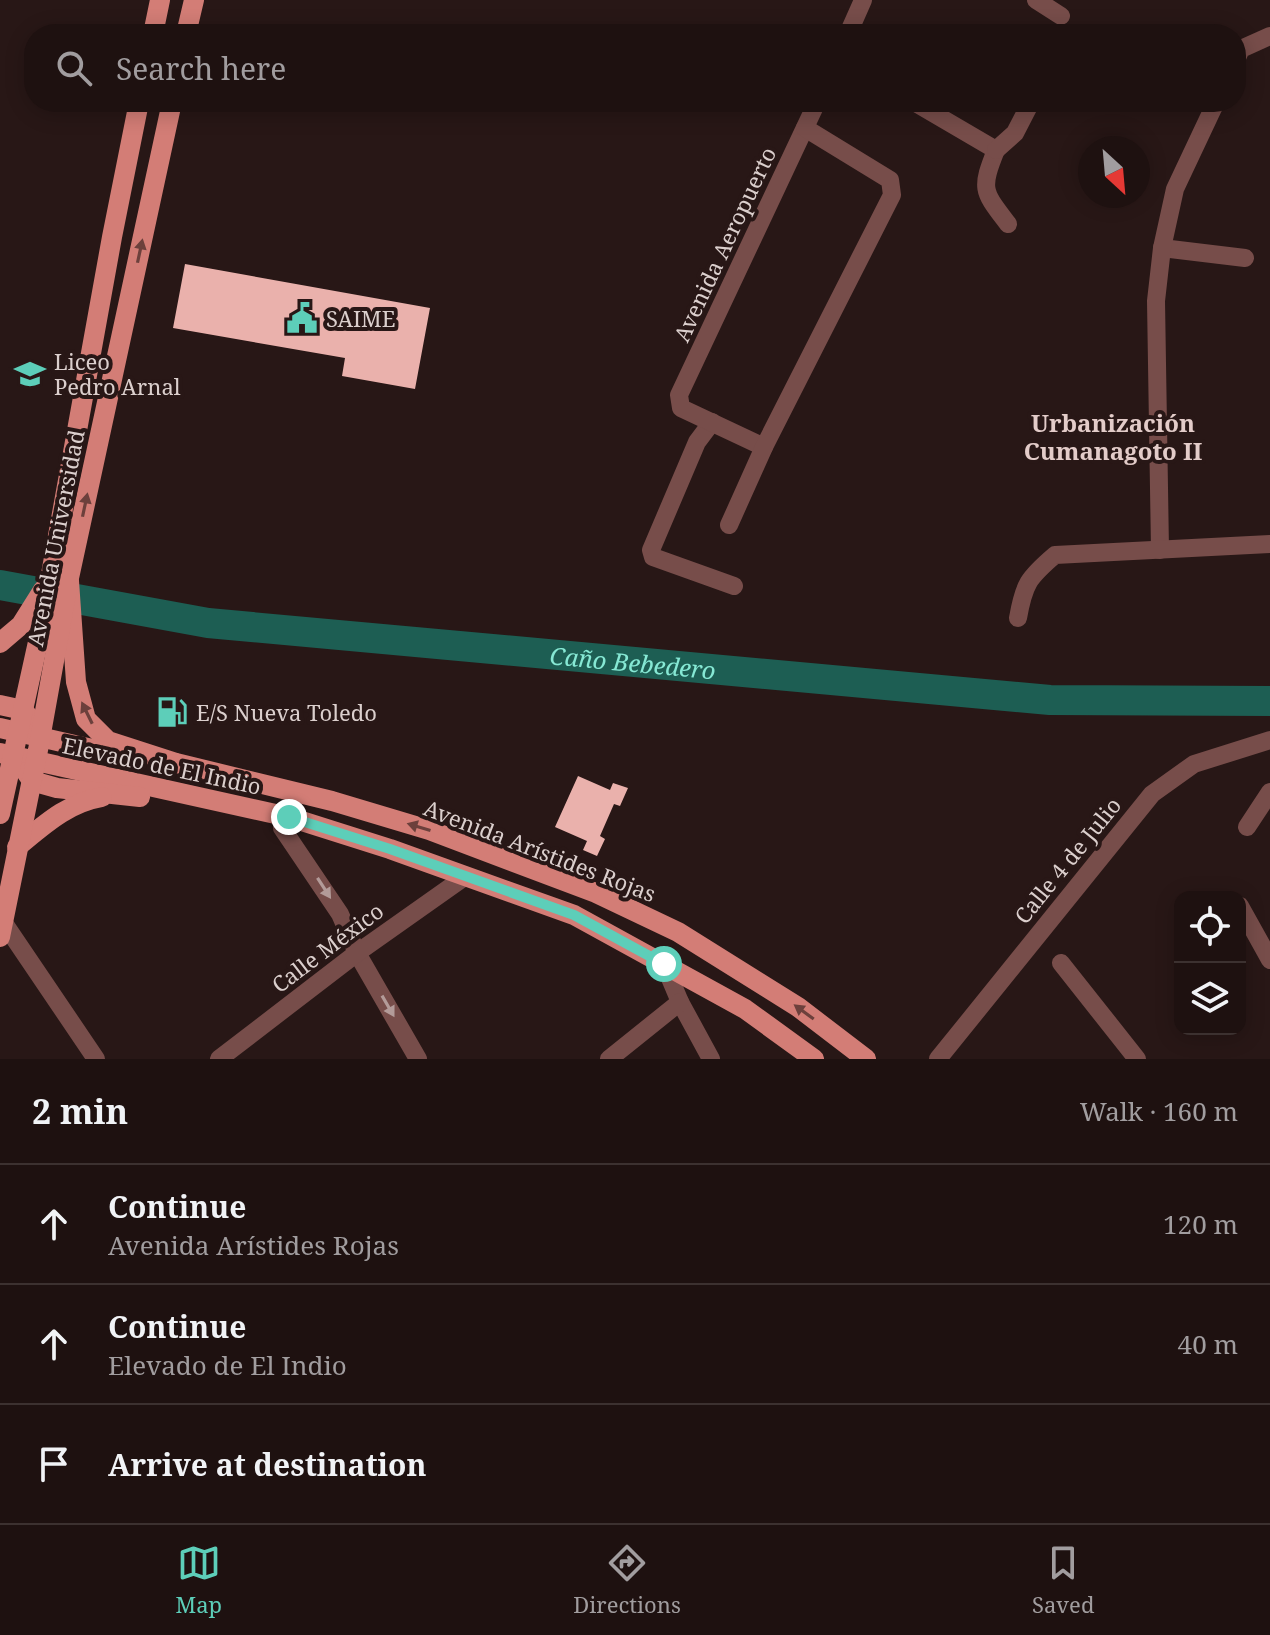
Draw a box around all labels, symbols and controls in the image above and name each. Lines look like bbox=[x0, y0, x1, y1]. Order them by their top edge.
search box bbox=[24, 24, 1246, 112]
icon: search bbox=[52, 46, 96, 90]
text: Search here bbox=[116, 48, 286, 89]
north arrow bbox=[1078, 136, 1150, 208]
street label: Avenida Aeropuerto bbox=[666, 142, 782, 346]
one-way arrow bbox=[134, 238, 147, 263]
public building icon: SAIME bbox=[285, 301, 319, 335]
place label: SAIME bbox=[326, 303, 395, 333]
place label: Liceo Pedro Arnal bbox=[54, 346, 181, 401]
school or university icon: Liceo Pedro Arnal bbox=[13, 357, 47, 391]
district label: Urbanización Cumanagoto II bbox=[1024, 406, 1202, 467]
street label: Avenida Universidad bbox=[19, 427, 91, 649]
one-way arrow bbox=[79, 492, 92, 517]
water label: Caño Bebedero bbox=[548, 638, 717, 686]
fuel station icon: E/S Nueva Toledo bbox=[155, 695, 189, 729]
place label: E/S Nueva Toledo bbox=[196, 697, 377, 727]
one-way arrow bbox=[80, 701, 94, 724]
street label: Elevado de El Indio bbox=[60, 729, 264, 801]
street label: Calle 4 de Julio bbox=[1007, 791, 1127, 929]
street label: Avenida Arístides Rojas bbox=[420, 792, 660, 908]
route end bbox=[271, 799, 307, 835]
one-way arrow bbox=[407, 821, 431, 833]
one-way arrow bbox=[316, 877, 330, 899]
map controls bbox=[1174, 891, 1246, 1035]
button: locate bbox=[1174, 891, 1246, 963]
street label: Calle México bbox=[265, 895, 389, 999]
route start bbox=[646, 946, 682, 982]
button: layers bbox=[1174, 963, 1246, 1035]
one-way arrow bbox=[381, 995, 395, 1017]
one-way arrow bbox=[793, 1005, 814, 1020]
text: 2 min bbox=[32, 1088, 128, 1134]
text: Walk · 160 m bbox=[1080, 1093, 1238, 1129]
text: Continue bbox=[108, 1186, 246, 1227]
icon: ahead bbox=[32, 1202, 76, 1246]
text: 120 m bbox=[1163, 1206, 1238, 1242]
text: Avenida Arístides Rojas bbox=[108, 1227, 399, 1263]
text: Continue bbox=[108, 1306, 246, 1347]
icon: ahead bbox=[32, 1322, 76, 1366]
text: 40 m bbox=[1178, 1326, 1238, 1362]
text: Elevado de El Indio bbox=[108, 1347, 347, 1383]
icon: arrive bbox=[32, 1442, 76, 1486]
text: Arrive at destination bbox=[108, 1444, 427, 1485]
tab: Map bbox=[176, 1541, 222, 1619]
tab: Directions bbox=[573, 1541, 681, 1619]
tab: Saved bbox=[1032, 1541, 1094, 1619]

